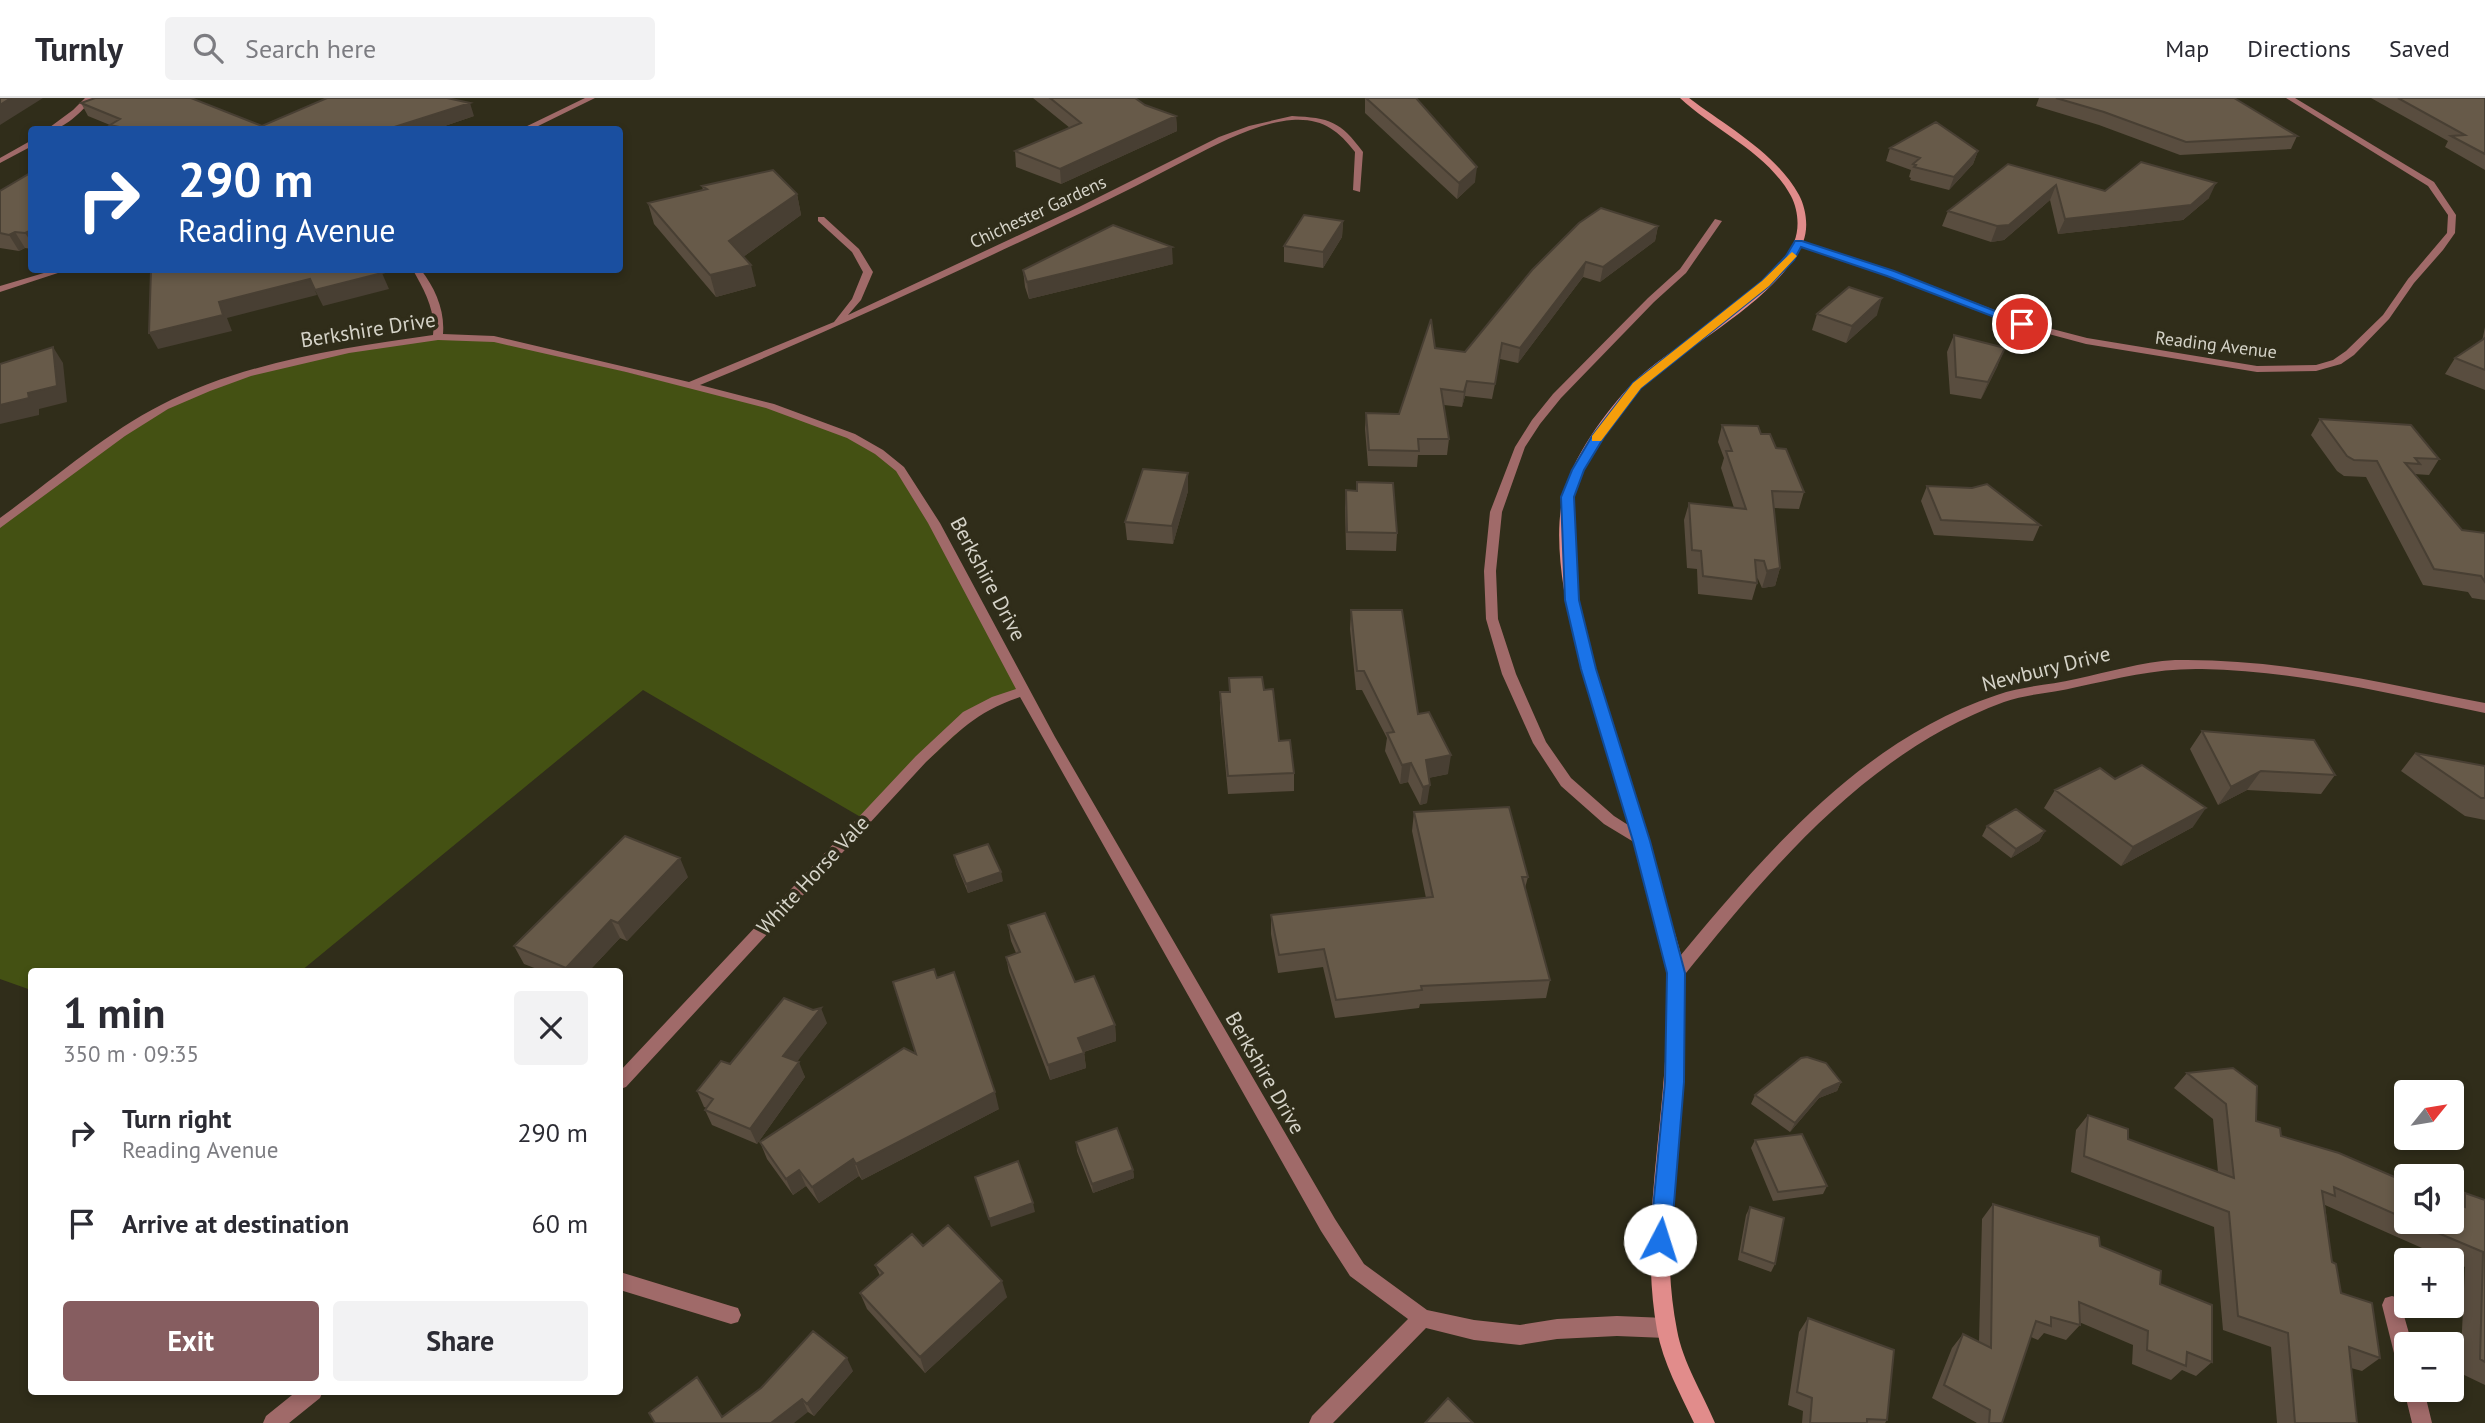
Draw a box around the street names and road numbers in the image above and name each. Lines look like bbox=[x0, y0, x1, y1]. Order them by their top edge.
street label: Chichester Gardens bbox=[966, 170, 1110, 253]
street label: Berkshire Drive bbox=[298, 305, 437, 354]
street label: Reading Avenue bbox=[2154, 326, 2278, 363]
street label: Berkshire Drive bbox=[944, 512, 1032, 645]
street label: Newbury Drive bbox=[1979, 640, 2113, 698]
street label: White Horse Vale bbox=[751, 810, 875, 940]
street label: Berkshire Drive bbox=[1220, 1007, 1311, 1139]

